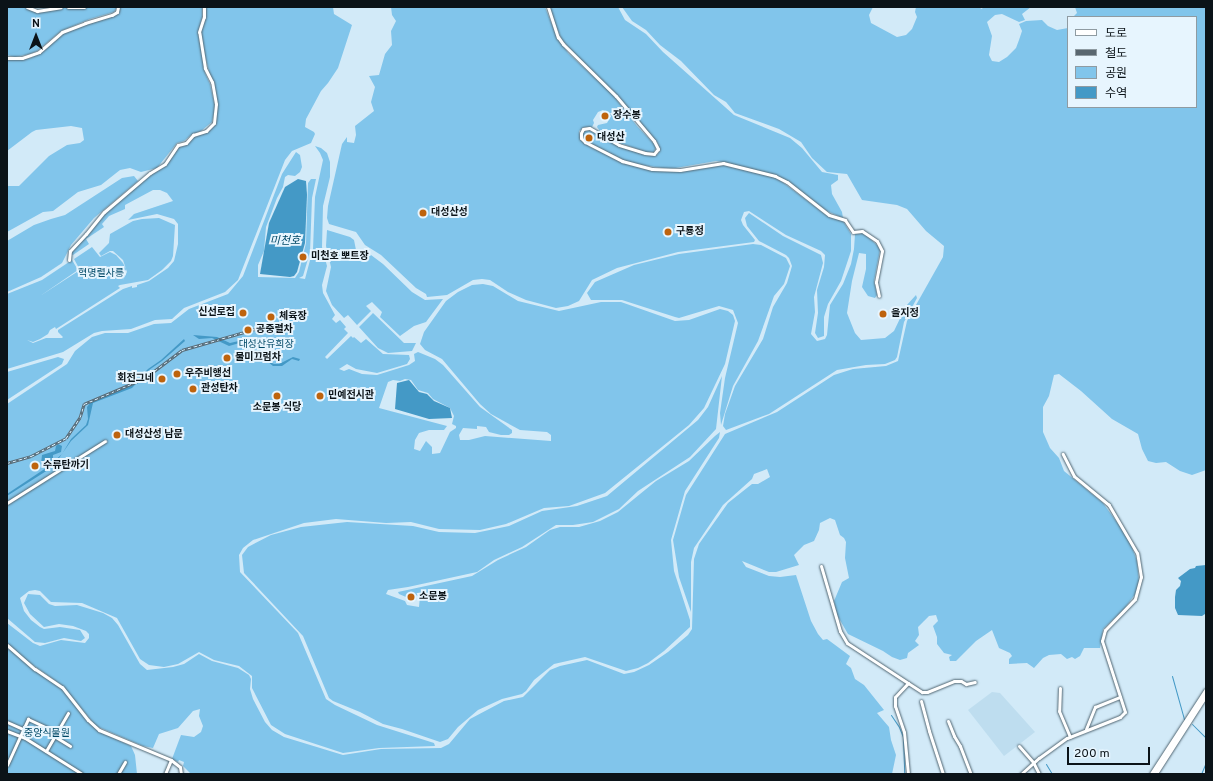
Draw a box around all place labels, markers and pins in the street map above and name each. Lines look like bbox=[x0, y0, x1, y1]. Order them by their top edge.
place label: 장수봉 bbox=[613, 110, 641, 122]
marker: 장수봉 bbox=[600, 111, 610, 121]
place label: 대성산 bbox=[597, 132, 625, 144]
marker: 대성산 bbox=[584, 133, 594, 143]
place label: 대성산성 bbox=[431, 207, 468, 219]
marker: 대성산성 bbox=[418, 208, 428, 218]
place label: 구룡정 bbox=[676, 226, 704, 238]
marker: 구룡정 bbox=[663, 227, 673, 237]
place label: 미천호 뽀트장 bbox=[311, 251, 369, 263]
marker: 미천호 뽀트장 bbox=[298, 252, 308, 262]
place label: 신선로집 bbox=[198, 307, 235, 319]
marker: 신선로집 bbox=[238, 308, 248, 318]
place label: 을지정 bbox=[891, 308, 919, 320]
marker: 을지정 bbox=[878, 309, 888, 319]
place label: 체육장 bbox=[279, 311, 307, 323]
marker: 체육장 bbox=[266, 312, 276, 322]
place label: 공중렬차 bbox=[256, 324, 293, 336]
marker: 공중렬차 bbox=[243, 325, 253, 335]
place label: 물미끄럼차 bbox=[235, 352, 281, 364]
marker: 물미끄럼차 bbox=[222, 353, 232, 363]
place label: 우주비행선 bbox=[185, 368, 231, 380]
marker: 우주비행선 bbox=[172, 369, 182, 379]
place label: 회전그네 bbox=[117, 373, 154, 385]
marker: 회전그네 bbox=[157, 374, 167, 384]
place label: 관성탄차 bbox=[201, 383, 238, 395]
marker: 관성탄차 bbox=[188, 384, 198, 394]
place label: 민예전시관 bbox=[328, 390, 374, 402]
marker: 소문봉 식당 bbox=[272, 391, 282, 401]
marker: 민예전시관 bbox=[315, 391, 325, 401]
place label: 소문봉 식당 bbox=[253, 402, 301, 414]
place label: 대성산성 남문 bbox=[125, 429, 183, 441]
marker: 대성산성 남문 bbox=[112, 430, 122, 440]
place label: 수류탄까기 bbox=[43, 460, 89, 472]
marker: 수류탄까기 bbox=[30, 461, 40, 471]
place label: 소문봉 bbox=[419, 591, 447, 603]
marker: 소문봉 bbox=[406, 592, 416, 602]

